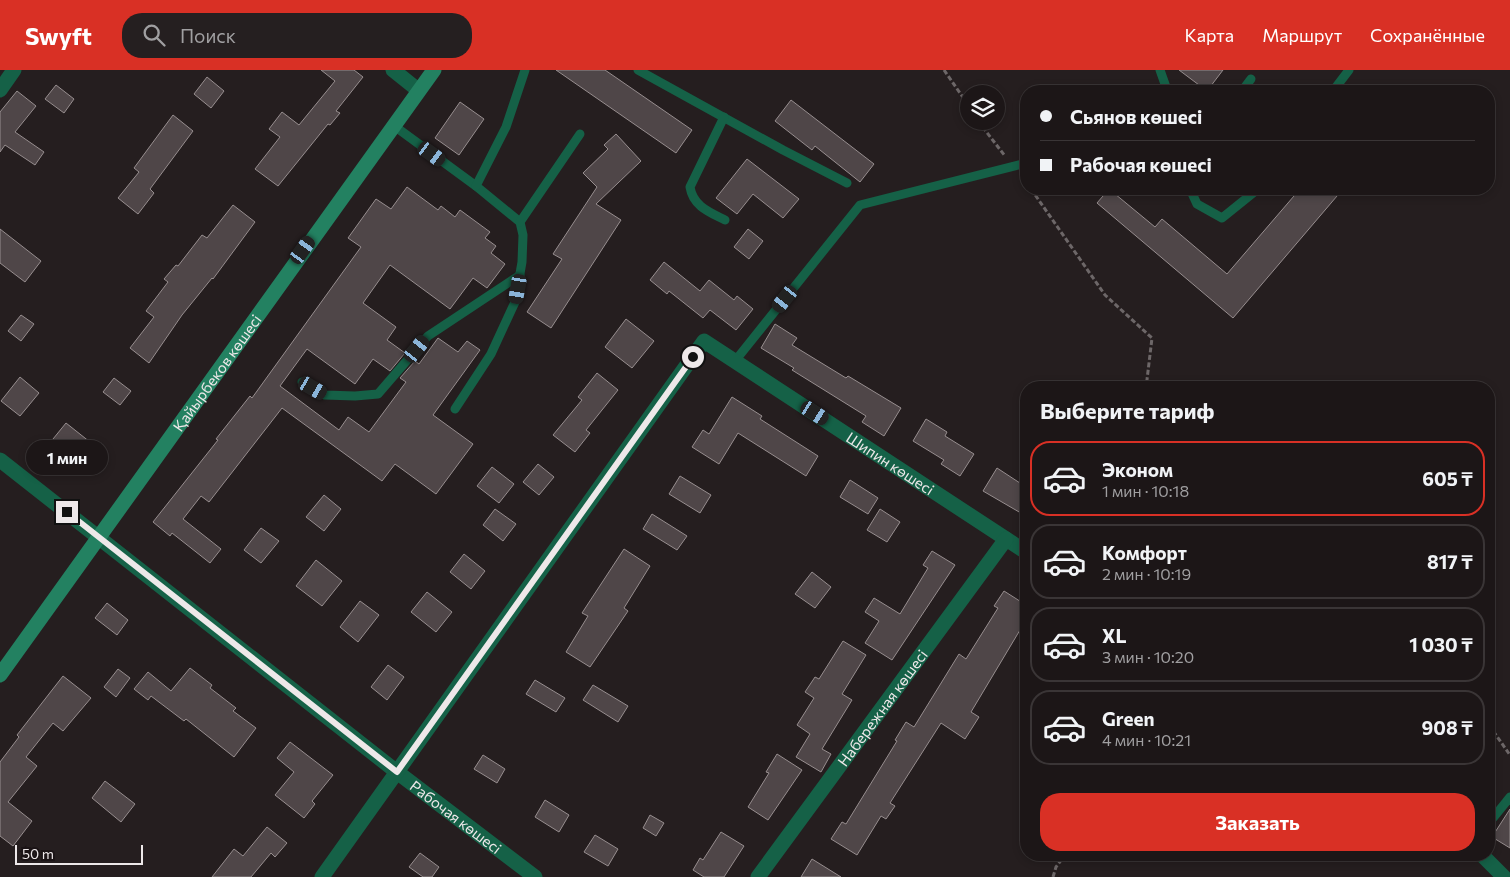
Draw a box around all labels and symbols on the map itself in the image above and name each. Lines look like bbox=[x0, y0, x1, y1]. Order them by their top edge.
car bbox=[415, 139, 448, 169]
car bbox=[288, 233, 317, 267]
car bbox=[508, 273, 527, 305]
car bbox=[769, 283, 800, 315]
street label: Қайырбеков көшесі bbox=[169, 311, 265, 435]
car bbox=[401, 333, 432, 365]
route start bbox=[682, 346, 704, 368]
car bbox=[296, 374, 329, 402]
car bbox=[798, 399, 831, 427]
street label: Шипин көшесі bbox=[843, 428, 938, 498]
callout: 1 мин bbox=[26, 440, 108, 474]
route end bbox=[56, 501, 78, 523]
street label: Набережная көшесі bbox=[834, 646, 931, 769]
street label: Рабочая көшесі bbox=[407, 776, 505, 857]
scale bar bbox=[15, 842, 142, 865]

